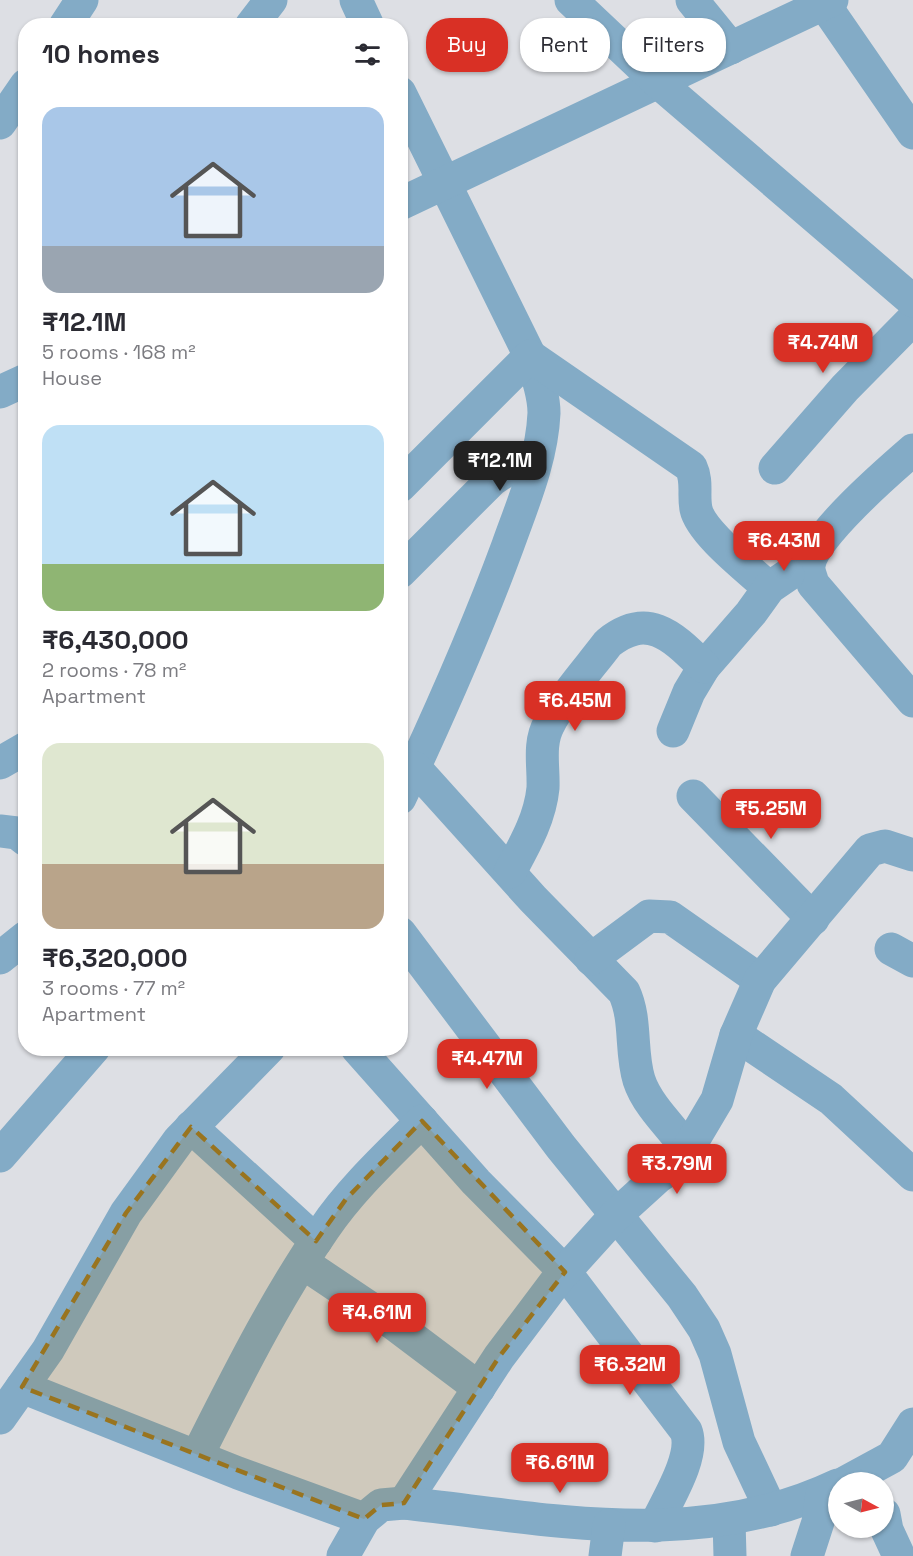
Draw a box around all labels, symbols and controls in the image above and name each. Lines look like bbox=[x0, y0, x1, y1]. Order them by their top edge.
chip: Buy bbox=[426, 18, 508, 72]
chip: Rent bbox=[520, 18, 610, 72]
chip: Filters bbox=[622, 18, 726, 72]
text: 10 homes bbox=[42, 37, 160, 71]
icon: filters bbox=[351, 38, 384, 71]
icon: home bbox=[159, 146, 267, 254]
text: ₹12.1M bbox=[42, 305, 126, 339]
pin: ₹4.74M bbox=[774, 323, 872, 374]
text: ₹4.74M bbox=[788, 329, 858, 355]
text: 5 rooms · 168 m² bbox=[42, 339, 196, 365]
text: House bbox=[42, 365, 102, 391]
pin: ₹12.1M bbox=[451, 441, 549, 492]
text: ₹12.1M bbox=[468, 447, 532, 473]
icon: home bbox=[159, 464, 267, 572]
pin: ₹6.43M bbox=[735, 521, 833, 572]
text: ₹6.43M bbox=[747, 527, 821, 553]
text: ₹6,430,000 bbox=[42, 623, 189, 657]
text: 2 rooms · 78 m² bbox=[42, 657, 186, 683]
pin: ₹6.45M bbox=[526, 681, 624, 732]
text: Apartment bbox=[42, 683, 146, 709]
text: ₹6.45M bbox=[538, 687, 612, 713]
icon: home bbox=[159, 782, 267, 890]
pin: ₹5.25M bbox=[722, 789, 820, 840]
text: ₹5.25M bbox=[735, 795, 807, 821]
text: ₹6,320,000 bbox=[42, 941, 188, 975]
text: 3 rooms · 77 m² bbox=[42, 975, 185, 1001]
text: Apartment bbox=[42, 1001, 146, 1027]
pin: ₹4.47M bbox=[438, 1039, 536, 1090]
text: ₹4.47M bbox=[451, 1045, 523, 1071]
pin: ₹3.79M bbox=[628, 1144, 726, 1195]
text: ₹3.79M bbox=[642, 1150, 712, 1176]
pin: ₹4.61M bbox=[328, 1293, 426, 1344]
text: ₹4.61M bbox=[342, 1299, 412, 1325]
pin: ₹6.32M bbox=[581, 1345, 679, 1396]
text: ₹6.32M bbox=[594, 1351, 666, 1377]
pin: ₹6.61M bbox=[511, 1443, 609, 1494]
text: ₹6.61M bbox=[525, 1449, 595, 1475]
north arrow bbox=[828, 1472, 894, 1538]
map controls bbox=[828, 1472, 894, 1538]

